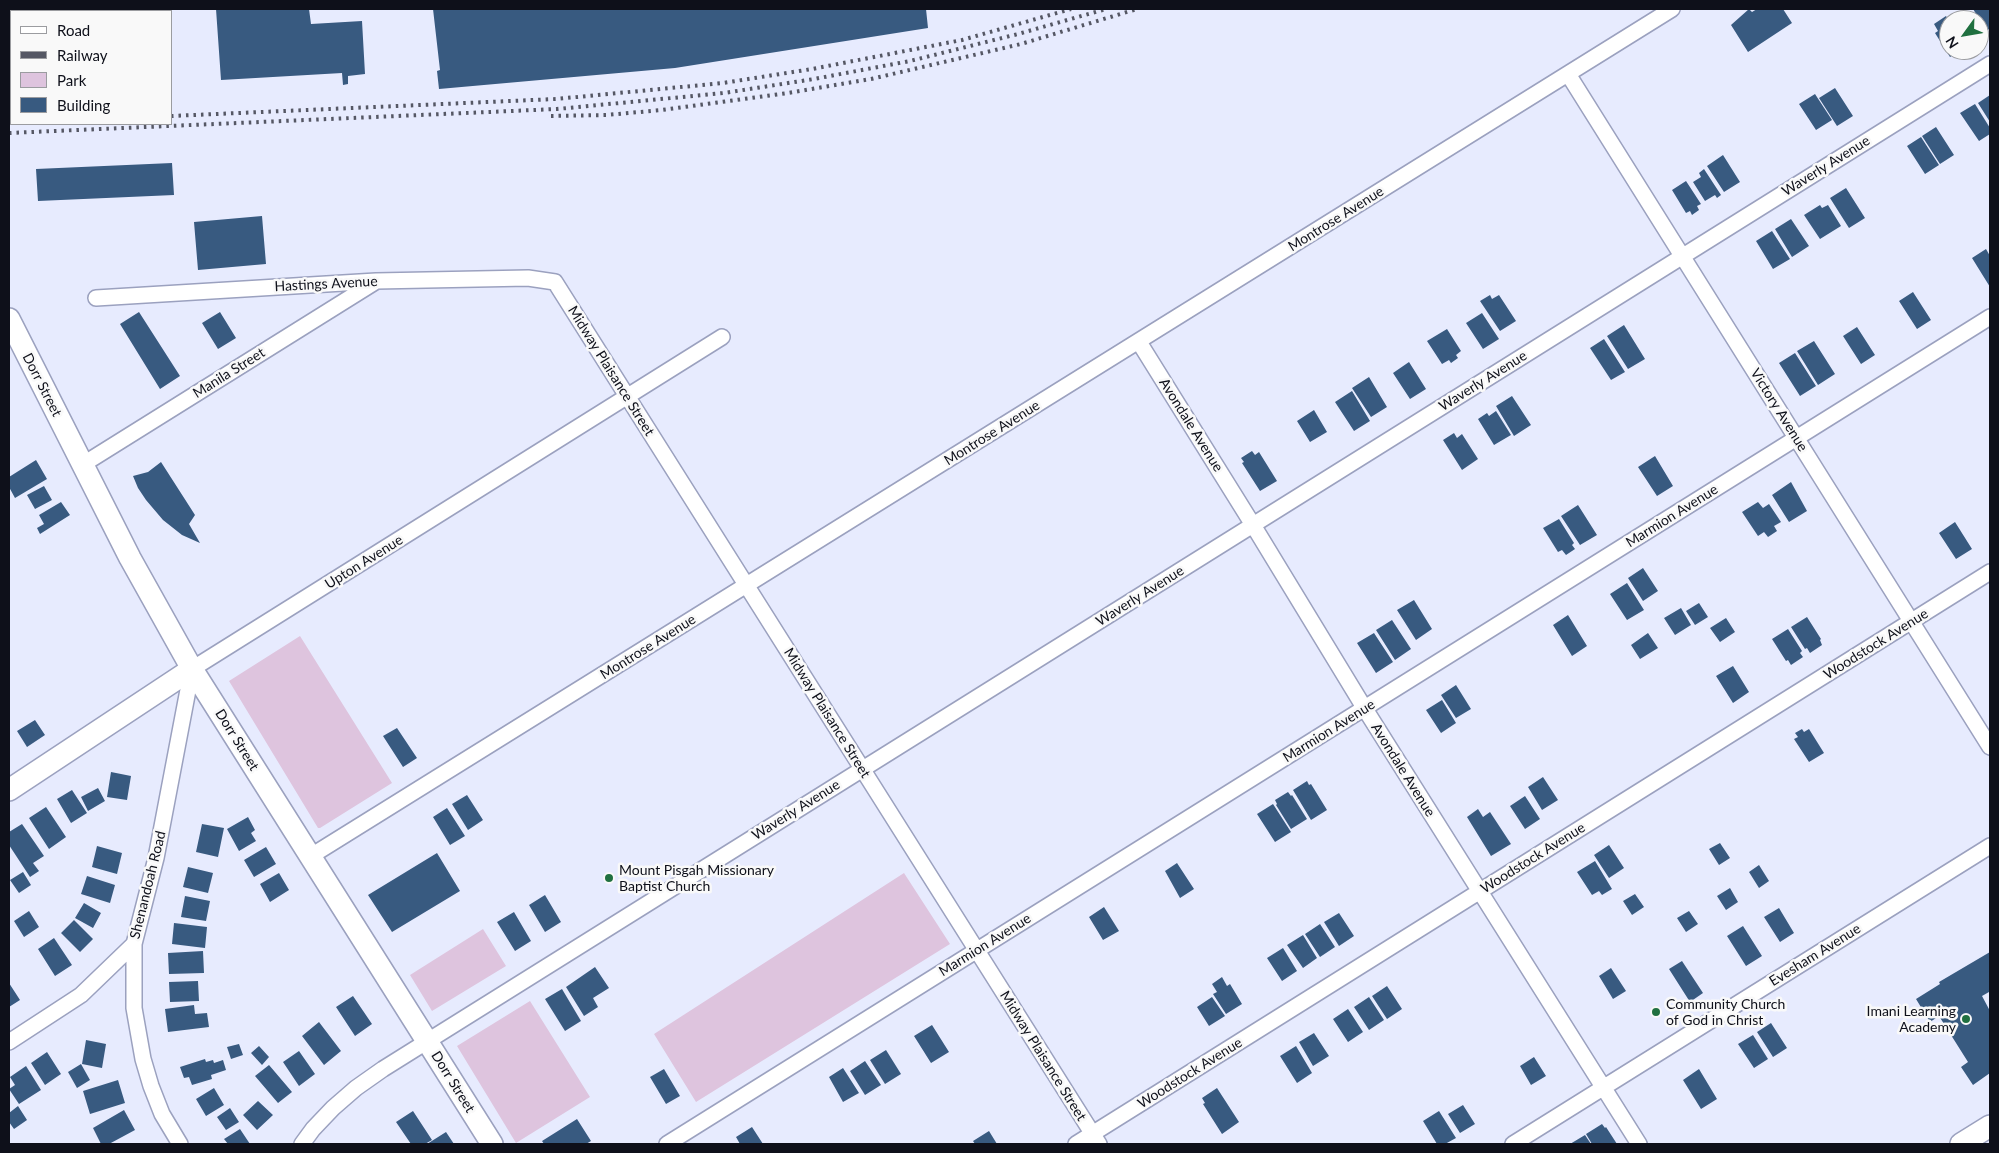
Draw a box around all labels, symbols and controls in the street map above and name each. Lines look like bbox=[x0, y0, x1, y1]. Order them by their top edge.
legend bbox=[10, 10, 172, 125]
north arrow bbox=[1939, 10, 1989, 60]
text: Road bbox=[57, 21, 90, 39]
text: N bbox=[1942, 34, 1962, 52]
text: Railway bbox=[57, 46, 108, 64]
text: Park bbox=[57, 71, 86, 89]
text: Building bbox=[57, 96, 110, 114]
street label: Waverly Avenue bbox=[1779, 132, 1873, 200]
street label: Montrose Avenue bbox=[1285, 183, 1387, 255]
street label: Hastings Avenue bbox=[274, 273, 378, 295]
street label: Midway Plaisance Street bbox=[564, 303, 658, 439]
street label: Manila Street bbox=[190, 344, 268, 402]
street label: Waverly Avenue bbox=[1436, 347, 1530, 415]
street label: Dorr Street bbox=[19, 350, 65, 420]
street label: Victory Avenue bbox=[1747, 365, 1811, 455]
street label: Avondale Avenue bbox=[1155, 375, 1227, 475]
street label: Montrose Avenue bbox=[941, 397, 1043, 469]
street label: Marmion Avenue bbox=[1623, 481, 1721, 551]
street label: Upton Avenue bbox=[322, 531, 406, 593]
street label: Waverly Avenue bbox=[1093, 562, 1187, 630]
street label: Woodstock Avenue bbox=[1821, 605, 1931, 683]
street label: Montrose Avenue bbox=[597, 611, 699, 683]
street label: Midway Plaisance Street bbox=[780, 645, 874, 781]
street label: Marmion Avenue bbox=[1280, 696, 1378, 766]
street label: Dorr Street bbox=[212, 706, 262, 774]
street label: Avondale Avenue bbox=[1367, 720, 1439, 820]
street label: Waverly Avenue bbox=[749, 776, 843, 844]
street label: Woodstock Avenue bbox=[1478, 819, 1588, 897]
street label: Shenandoah Road bbox=[126, 829, 170, 941]
place label: Mount Pisgah Missionary Baptist Church bbox=[619, 862, 774, 894]
marker: Mount Pisgah Missionary Baptist Church bbox=[603, 872, 615, 884]
street label: Marmion Avenue bbox=[936, 910, 1034, 980]
street label: Evesham Avenue bbox=[1766, 920, 1864, 990]
street label: Midway Plaisance Street bbox=[996, 988, 1090, 1124]
place label: Community Church of God in Christ bbox=[1666, 996, 1785, 1028]
place label: Imani Learning Academy bbox=[1867, 1003, 1956, 1036]
marker: Community Church of God in Christ bbox=[1650, 1006, 1662, 1018]
marker: Imani Learning Academy bbox=[1960, 1013, 1972, 1025]
street label: Woodstock Avenue bbox=[1135, 1034, 1245, 1112]
street label: Dorr Street bbox=[428, 1048, 478, 1116]

